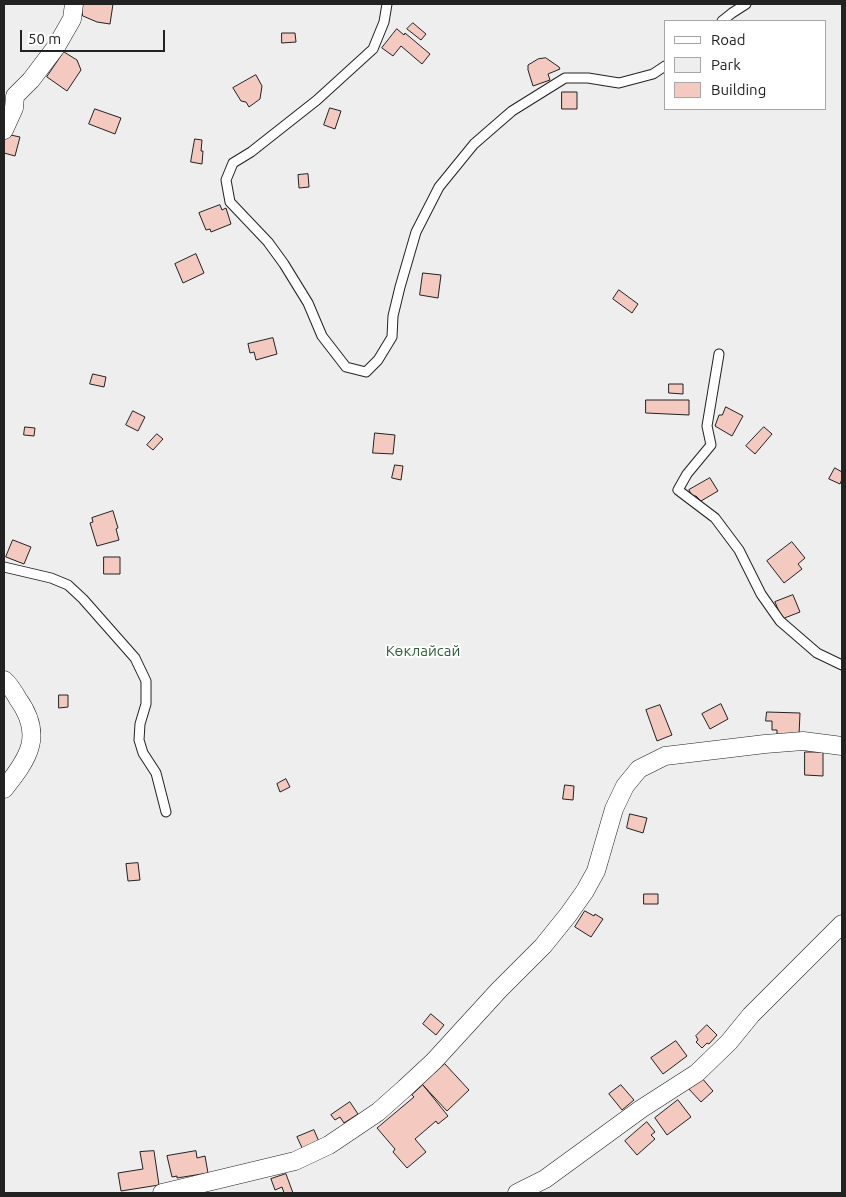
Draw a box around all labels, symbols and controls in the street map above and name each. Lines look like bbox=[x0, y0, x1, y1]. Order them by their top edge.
scale bar bbox=[22, 20, 168, 52]
legend bbox=[664, 20, 826, 110]
text: 50 m bbox=[28, 30, 61, 47]
text: Road bbox=[711, 31, 746, 48]
text: Park bbox=[711, 56, 741, 73]
text: Building bbox=[711, 81, 766, 98]
park label: Көклайсай bbox=[386, 642, 460, 660]

